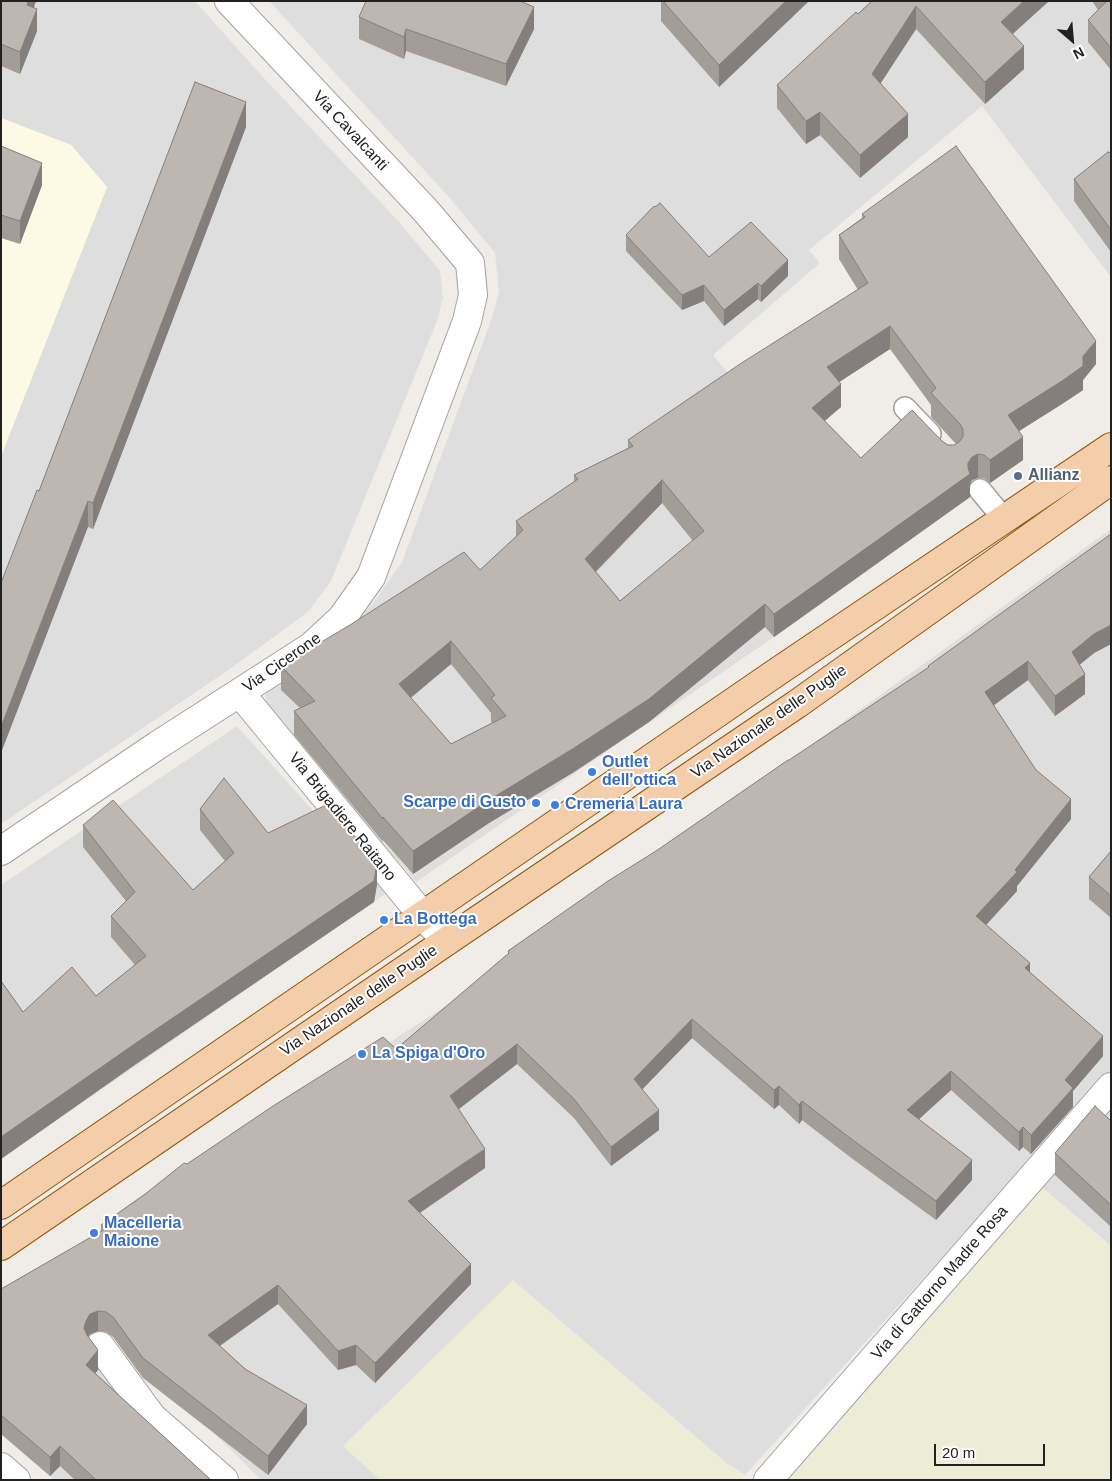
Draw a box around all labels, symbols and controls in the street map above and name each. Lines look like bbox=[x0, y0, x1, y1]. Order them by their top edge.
north arrow bbox=[1047, 15, 1097, 65]
text: N bbox=[1071, 44, 1087, 63]
street label: Via Cavalcanti bbox=[308, 87, 392, 175]
place label: Allianz bbox=[1028, 466, 1080, 486]
marker: Allianz bbox=[1012, 470, 1024, 482]
street label: Via Cicerone bbox=[239, 629, 325, 697]
street label: Via Nazionale delle Puglie bbox=[687, 661, 851, 783]
street label: Via Brigadiere Raitano bbox=[284, 749, 400, 885]
place label: Outlet dell'ottica bbox=[602, 753, 676, 791]
marker: Outlet dell'ottica bbox=[586, 766, 598, 778]
place label: Scarpe di Gusto bbox=[403, 793, 526, 813]
place label: Cremeria Laura bbox=[565, 795, 682, 815]
marker: Scarpe di Gusto bbox=[530, 797, 542, 809]
marker: Cremeria Laura bbox=[549, 799, 561, 811]
place label: La Bottega bbox=[394, 910, 477, 930]
marker: La Bottega bbox=[378, 914, 390, 926]
street label: Via Nazionale delle Puglie bbox=[277, 941, 441, 1061]
place label: La Spiga d'Oro bbox=[372, 1044, 485, 1064]
marker: La Spiga d'Oro bbox=[356, 1048, 368, 1060]
street label: Via di Gattorno Madre Rosa bbox=[868, 1202, 1012, 1364]
place label: Macelleria Maione bbox=[104, 1214, 181, 1252]
marker: Macelleria Maione bbox=[88, 1227, 100, 1239]
scale bar bbox=[937, 1434, 1048, 1466]
text: 20 m bbox=[942, 1444, 975, 1461]

